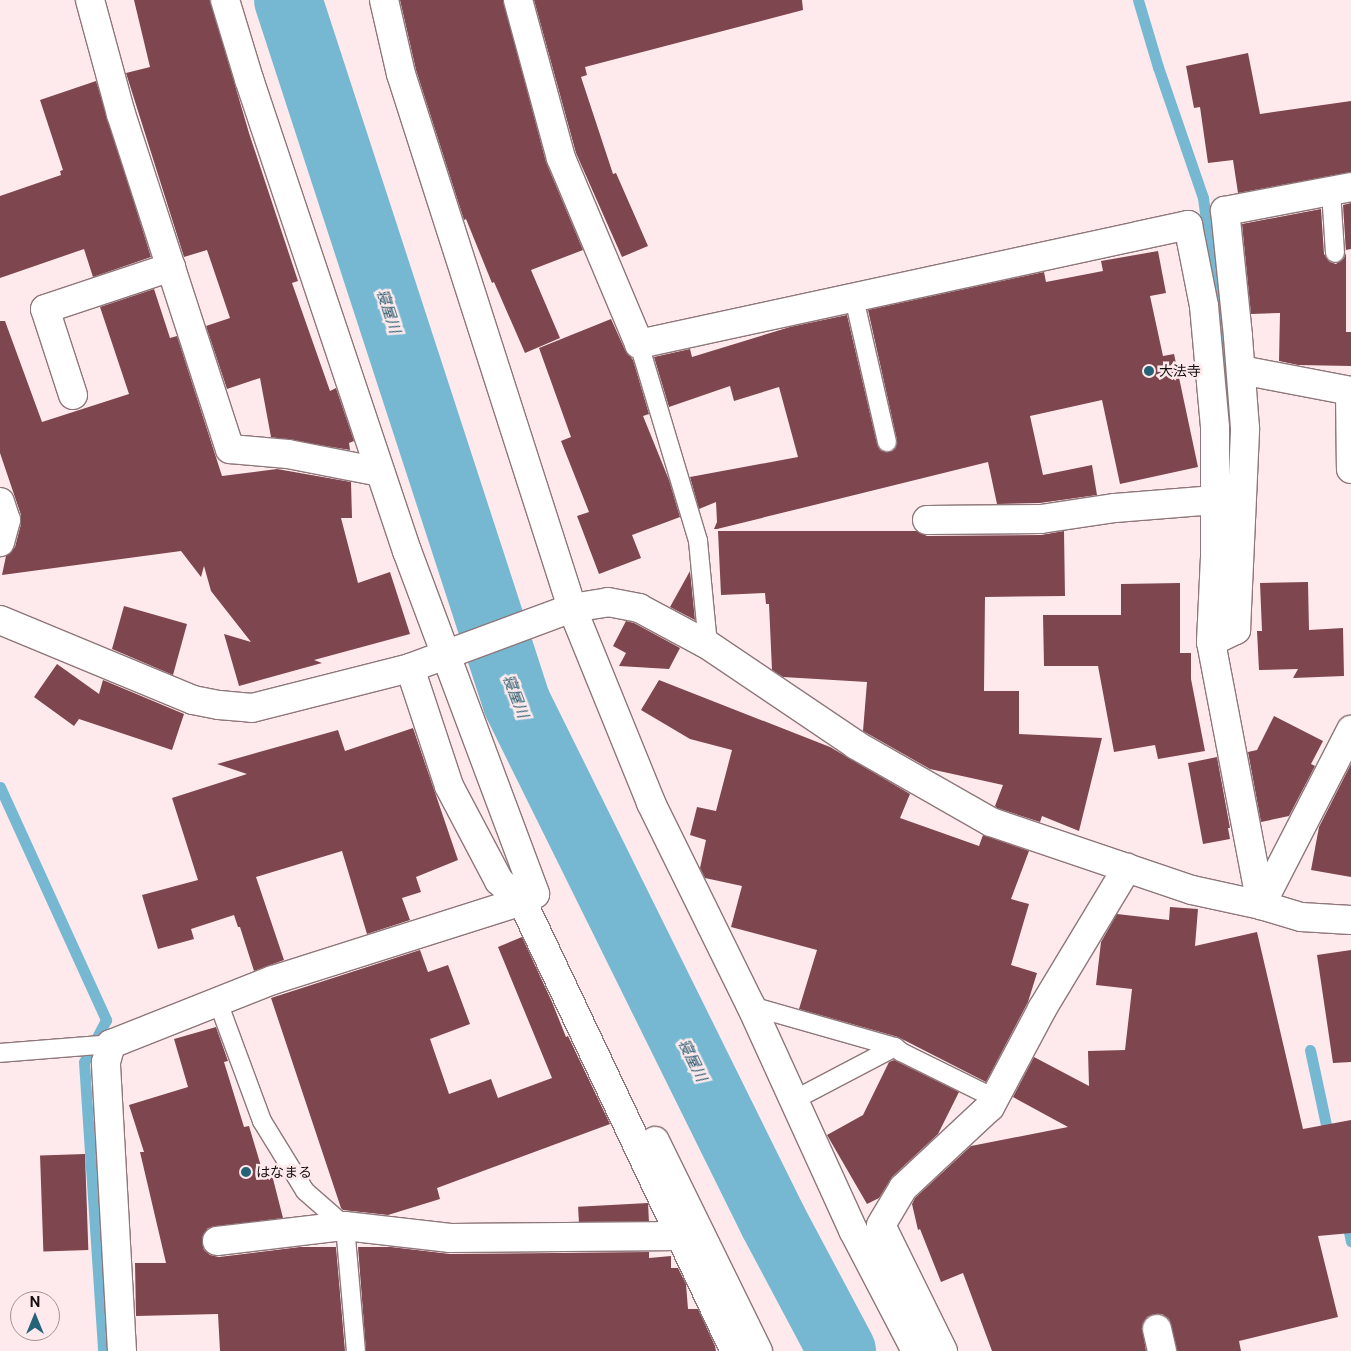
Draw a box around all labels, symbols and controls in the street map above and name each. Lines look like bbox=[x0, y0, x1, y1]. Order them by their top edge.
water label: 寝屋川 bbox=[373, 287, 405, 335]
place label: 大法寺 bbox=[1159, 363, 1201, 379]
marker: 大法寺 bbox=[1143, 365, 1155, 377]
water label: 寝屋川 bbox=[500, 672, 532, 720]
water label: 寝屋川 bbox=[675, 1036, 711, 1084]
place label: はなまる bbox=[256, 1164, 312, 1180]
marker: はなまる bbox=[240, 1166, 252, 1178]
north arrow bbox=[10, 1291, 60, 1341]
text: N bbox=[30, 1294, 40, 1310]

